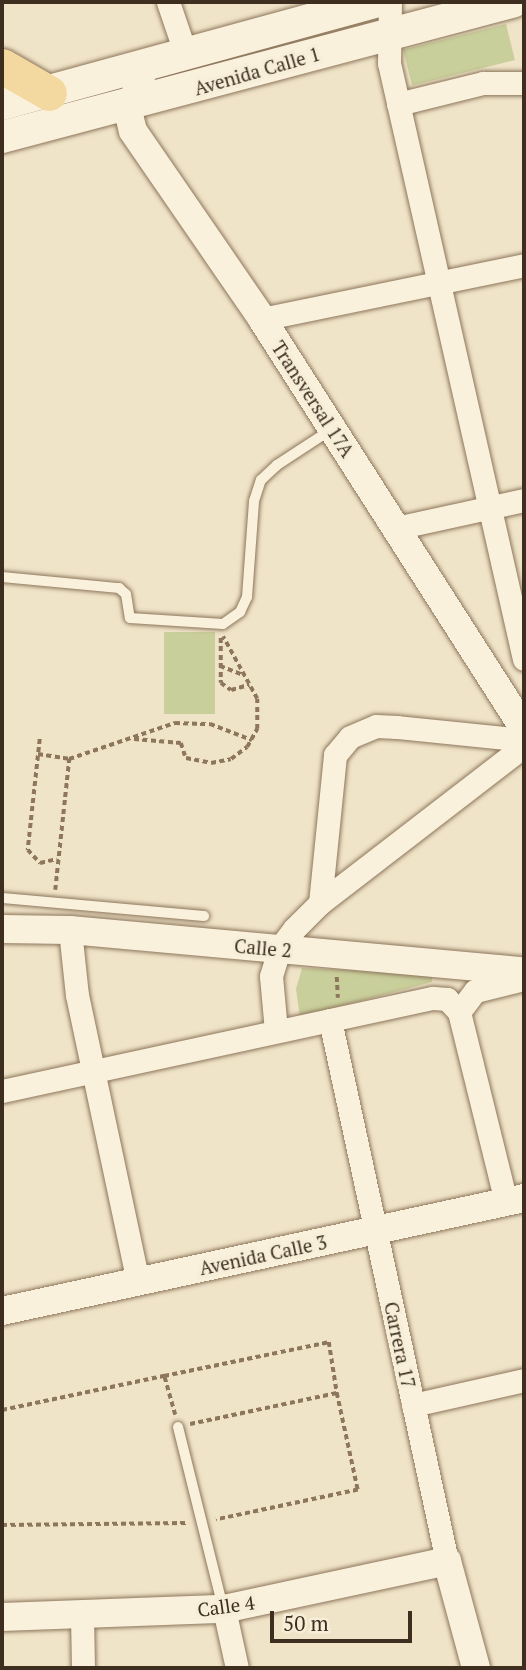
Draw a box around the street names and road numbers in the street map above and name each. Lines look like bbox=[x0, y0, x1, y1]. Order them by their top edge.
street label: Avenida Calle 1 bbox=[191, 42, 323, 100]
street label: Transversal 17A bbox=[267, 337, 359, 461]
street label: Calle 2 bbox=[233, 934, 293, 962]
street label: Avenida Calle 3 bbox=[197, 1230, 329, 1280]
street label: Carrera 17 bbox=[380, 1300, 420, 1390]
street label: Calle 4 bbox=[196, 1591, 256, 1621]

